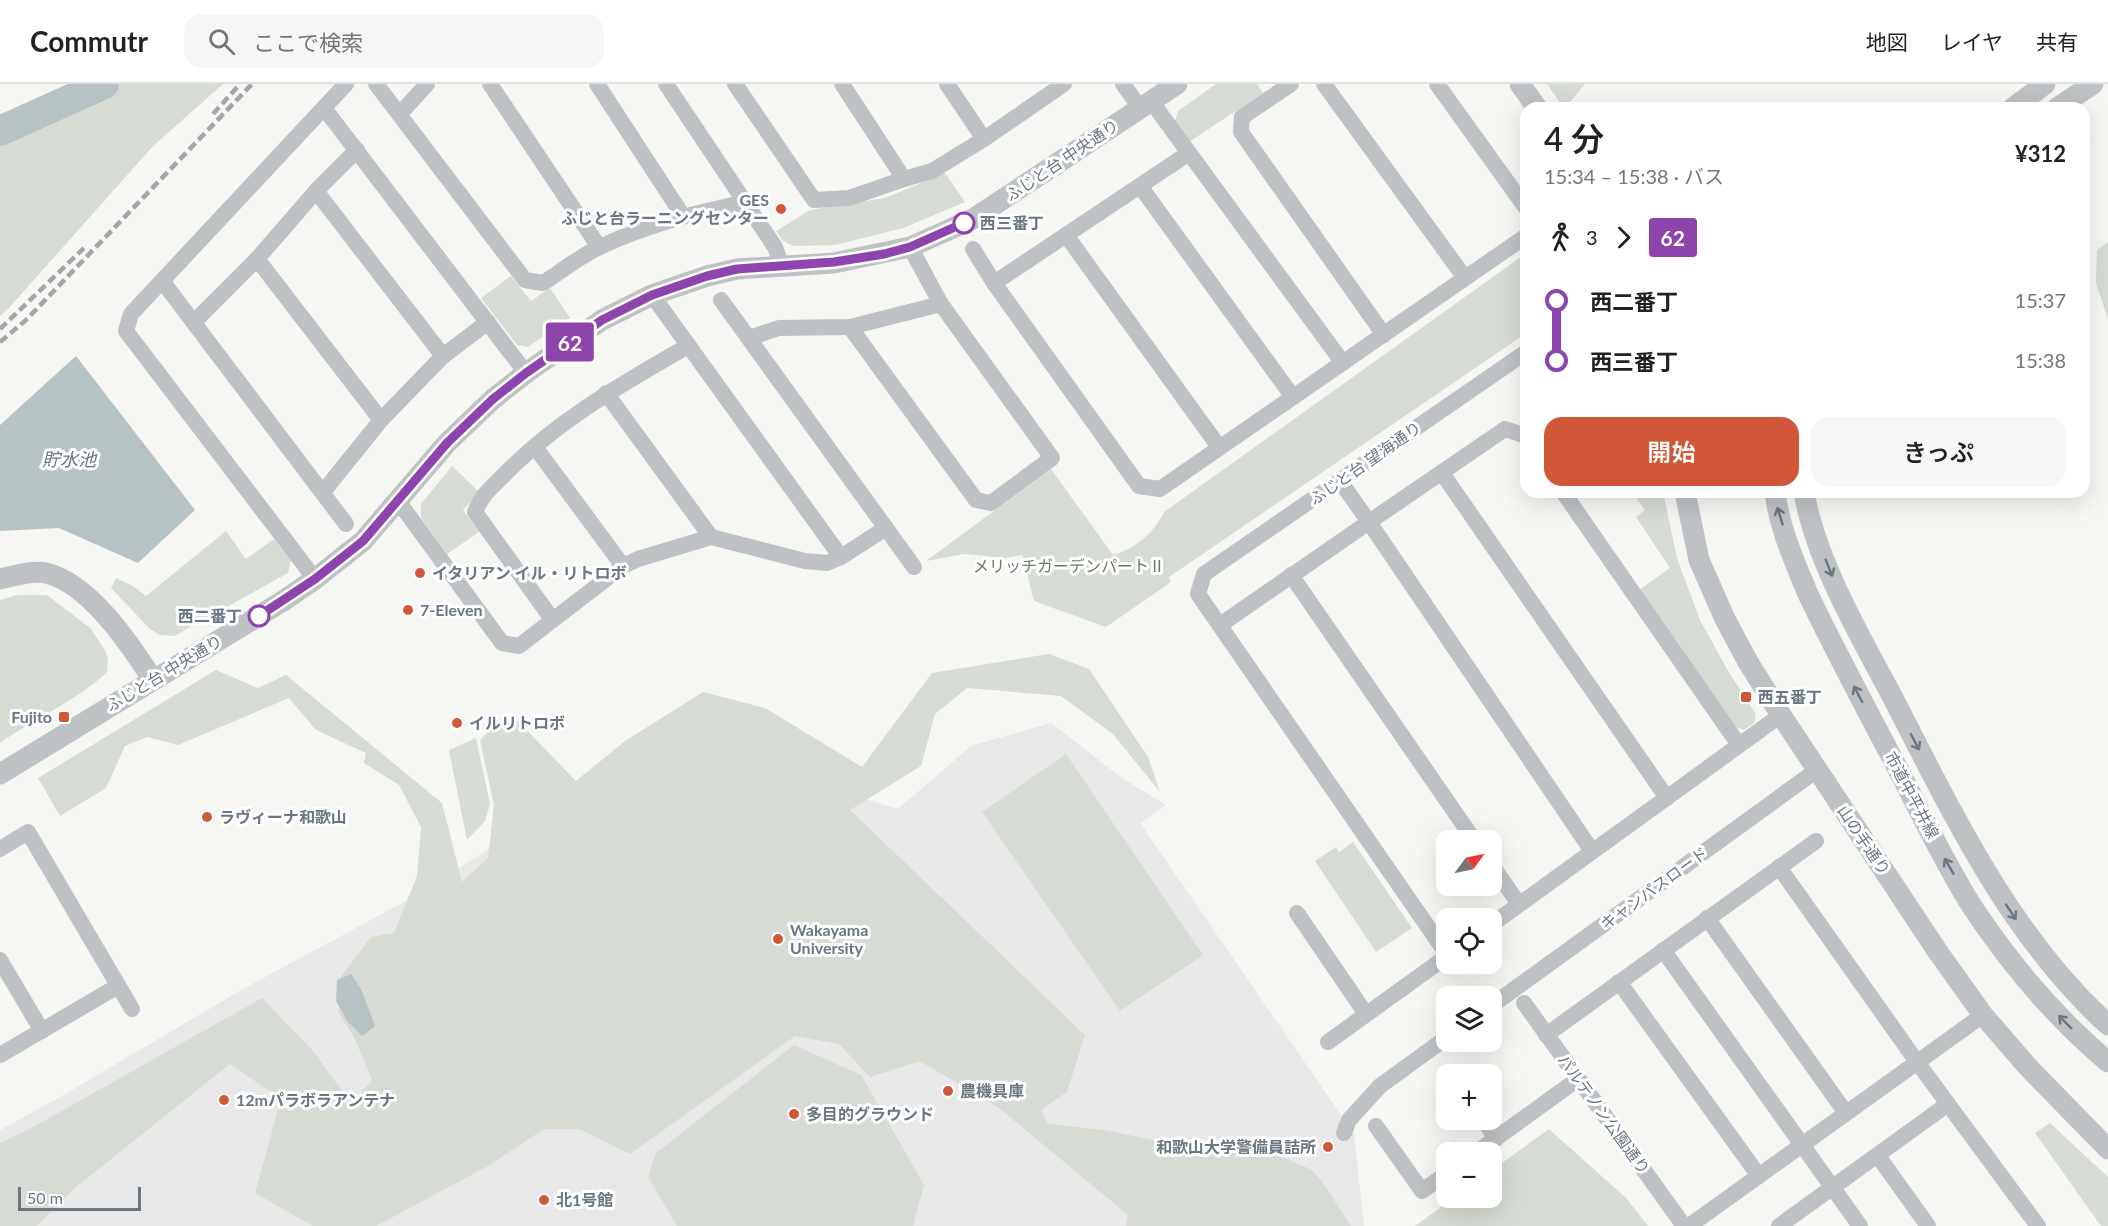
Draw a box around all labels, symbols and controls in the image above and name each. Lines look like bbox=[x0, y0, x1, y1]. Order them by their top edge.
search box bbox=[184, 14, 604, 68]
text: Commutr bbox=[30, 24, 148, 58]
icon: search bbox=[205, 25, 238, 58]
text: ここで検索 bbox=[253, 29, 363, 56]
text: 地図 bbox=[1866, 29, 1908, 54]
text: レイヤ bbox=[1941, 29, 2003, 54]
text: 共有 bbox=[2036, 29, 2078, 54]
street label: ふじと台 中央通り bbox=[1002, 115, 1122, 204]
text: 4 分 bbox=[1544, 118, 1604, 158]
text: ¥312 bbox=[2015, 140, 2066, 167]
text: 15:34 – 15:38 · バス bbox=[1544, 164, 1724, 188]
place label: GES ふじと台ラーニングセンター bbox=[561, 190, 769, 227]
marker: GES ふじと台ラーニングセンター bbox=[774, 202, 788, 216]
marker: 西三番丁 bbox=[953, 212, 975, 234]
place label: 西三番丁 bbox=[980, 213, 1044, 232]
icon: walk bbox=[1544, 221, 1577, 254]
icon: forward bbox=[1607, 221, 1640, 254]
text: 3 bbox=[1586, 225, 1598, 249]
text: 62 bbox=[1661, 225, 1685, 250]
text: 西二番丁 bbox=[1590, 288, 1678, 315]
text: 15:37 bbox=[2015, 288, 2066, 312]
line badge: 62 bbox=[543, 322, 597, 362]
text: 62 bbox=[558, 330, 582, 355]
text: 西三番丁 bbox=[1590, 348, 1678, 375]
text: 15:38 bbox=[2015, 348, 2066, 372]
street label: ふじと台 望海通り bbox=[1305, 417, 1424, 508]
button: 開始 bbox=[1544, 417, 1799, 486]
button: きっぷ bbox=[1811, 417, 2066, 486]
water label: 貯水池 bbox=[42, 448, 98, 470]
one-way arrow bbox=[1774, 507, 1785, 526]
park label: メリッチガーデンパートⅡ bbox=[973, 556, 1165, 575]
one-way arrow bbox=[1824, 558, 1835, 576]
place label: イタリアン イル・リトロボ bbox=[432, 563, 627, 582]
marker: イタリアン イル・リトロボ bbox=[413, 566, 427, 580]
place label: 7-Eleven bbox=[420, 600, 483, 619]
marker: 7-Eleven bbox=[401, 603, 415, 617]
marker: 西二番丁 bbox=[248, 605, 270, 627]
place label: 西二番丁 bbox=[178, 606, 242, 625]
street label: ふじと台 中央通り bbox=[102, 630, 225, 715]
one-way arrow bbox=[1852, 686, 1864, 703]
place label: 西五番丁 bbox=[1758, 687, 1822, 706]
marker: 西五番丁 bbox=[1739, 690, 1753, 704]
place label: Fujito bbox=[11, 707, 52, 726]
marker: Fujito bbox=[57, 710, 71, 724]
place label: イルリトロボ bbox=[469, 713, 565, 732]
marker: イルリトロボ bbox=[450, 716, 464, 730]
one-way arrow bbox=[1910, 733, 1922, 751]
street label: 市道中平井線 bbox=[1882, 748, 1943, 842]
street label: 山の手通り bbox=[1834, 801, 1895, 878]
place label: ラヴィーナ和歌山 bbox=[219, 807, 347, 826]
marker: ラヴィーナ和歌山 bbox=[200, 810, 214, 824]
north arrow bbox=[1436, 830, 1502, 896]
map controls bbox=[1436, 830, 1502, 1208]
street label: キャンパスロード bbox=[1596, 842, 1711, 933]
one-way arrow bbox=[1943, 858, 1955, 875]
one-way arrow bbox=[2005, 903, 2017, 920]
button: locate bbox=[1436, 908, 1502, 974]
place label: Wakayama University bbox=[790, 920, 868, 957]
marker: Wakayama University bbox=[771, 932, 785, 946]
button: layers bbox=[1436, 986, 1502, 1052]
one-way arrow bbox=[2058, 1015, 2073, 1030]
street label: パルテノン公園通り bbox=[1555, 1050, 1654, 1177]
button: + bbox=[1436, 1064, 1502, 1130]
place label: 農機具庫 bbox=[960, 1081, 1024, 1100]
marker: 農機具庫 bbox=[941, 1084, 955, 1098]
place label: 12mパラボラアンテナ bbox=[236, 1090, 395, 1109]
marker: 12mパラボラアンテナ bbox=[217, 1093, 231, 1107]
place label: 多目的グラウンド bbox=[806, 1104, 934, 1123]
marker: 多目的グラウンド bbox=[787, 1107, 801, 1121]
place label: 和歌山大学警備員詰所 bbox=[1156, 1137, 1316, 1156]
marker: 和歌山大学警備員詰所 bbox=[1321, 1140, 1335, 1154]
button: − bbox=[1436, 1142, 1502, 1208]
scale bar bbox=[18, 1184, 141, 1212]
text: 50 m bbox=[27, 1188, 63, 1207]
place label: 北1号館 bbox=[556, 1190, 613, 1209]
marker: 北1号館 bbox=[537, 1193, 551, 1207]

